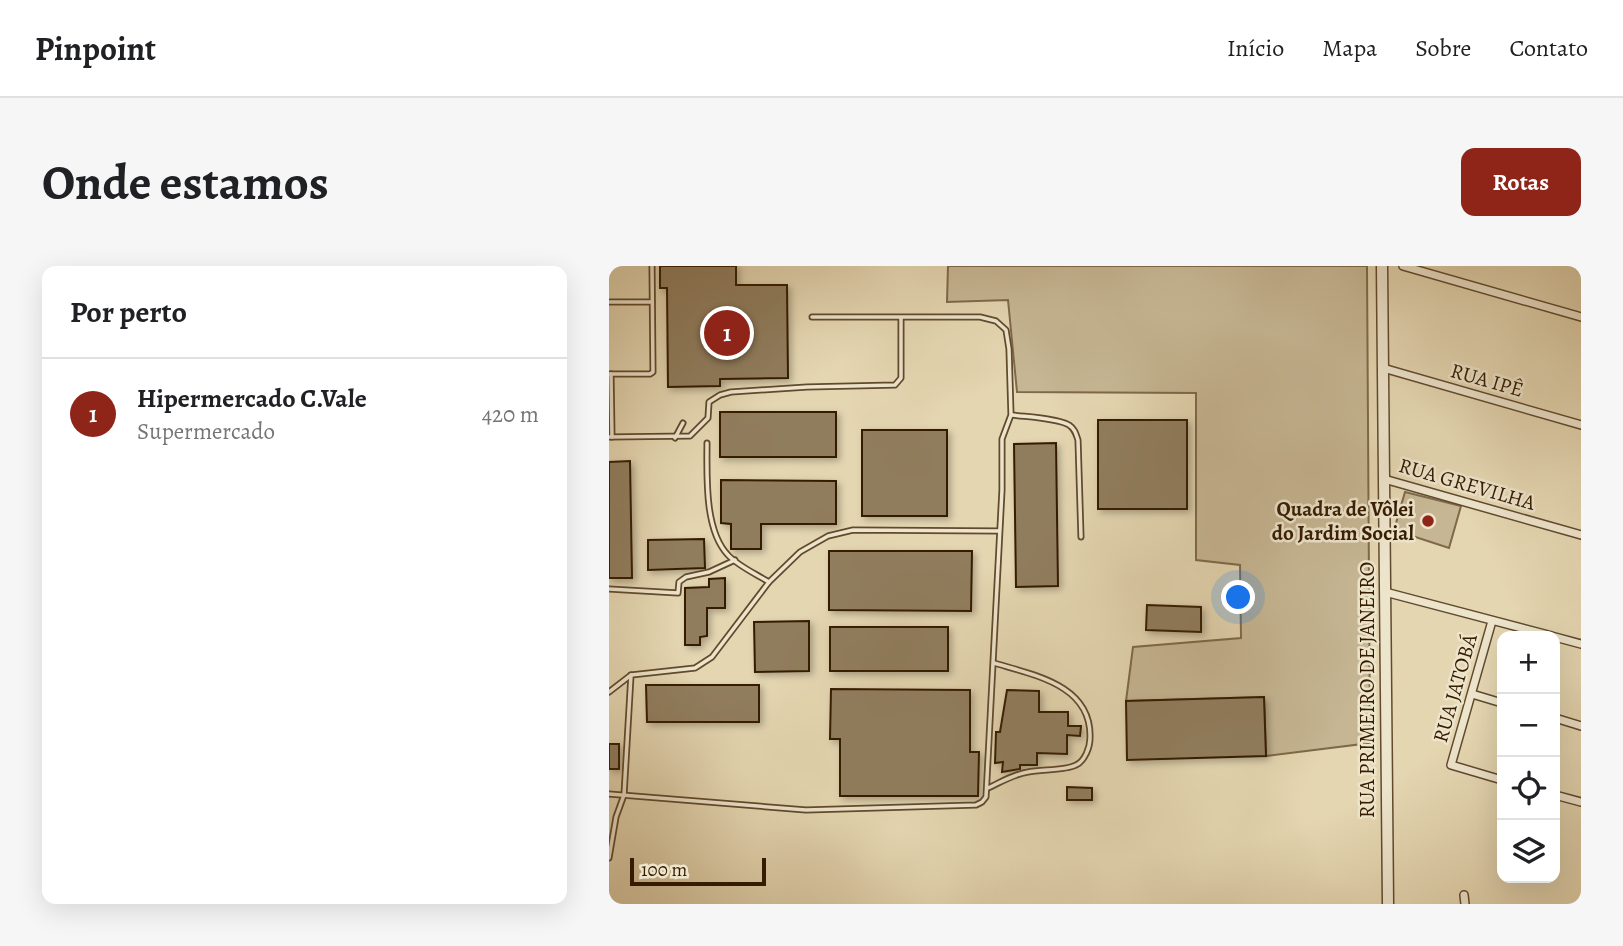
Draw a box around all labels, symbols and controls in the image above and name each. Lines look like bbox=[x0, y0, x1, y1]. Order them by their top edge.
text: Pinpoint bbox=[35, 26, 156, 71]
text: Início bbox=[1227, 32, 1284, 64]
text: Mapa bbox=[1322, 32, 1377, 64]
text: Sobre bbox=[1415, 32, 1471, 64]
text: Contato bbox=[1509, 32, 1588, 64]
button: Rotas bbox=[1461, 148, 1581, 216]
text: Onde estamos bbox=[42, 149, 329, 216]
text: Por perto bbox=[70, 292, 187, 332]
pin: 1 bbox=[704, 307, 750, 359]
street label: RUA IPÊ bbox=[1447, 356, 1527, 404]
text: Hipermercado C.Vale bbox=[137, 381, 367, 416]
text: 1 bbox=[89, 399, 97, 430]
text: 420 m bbox=[482, 399, 539, 430]
text: Supermercado bbox=[137, 416, 275, 447]
street label: RUA GREVILHA bbox=[1396, 451, 1539, 517]
place label: Quadra de Vôlei do Jardim Social bbox=[1272, 495, 1414, 547]
marker: Quadra de Vôlei do Jardim Social bbox=[1420, 513, 1436, 529]
street label: RUA PRIMEIRO DE JANEIRO bbox=[1353, 562, 1381, 818]
your location bbox=[1221, 580, 1255, 614]
street label: RUA JATOBÁ bbox=[1426, 630, 1484, 746]
map controls bbox=[1497, 631, 1560, 883]
button: + bbox=[1497, 631, 1560, 694]
button: − bbox=[1497, 694, 1560, 757]
button: locate bbox=[1497, 757, 1560, 820]
button: layers bbox=[1497, 820, 1560, 883]
scale bar bbox=[630, 855, 767, 887]
text: 100 m bbox=[641, 857, 687, 883]

